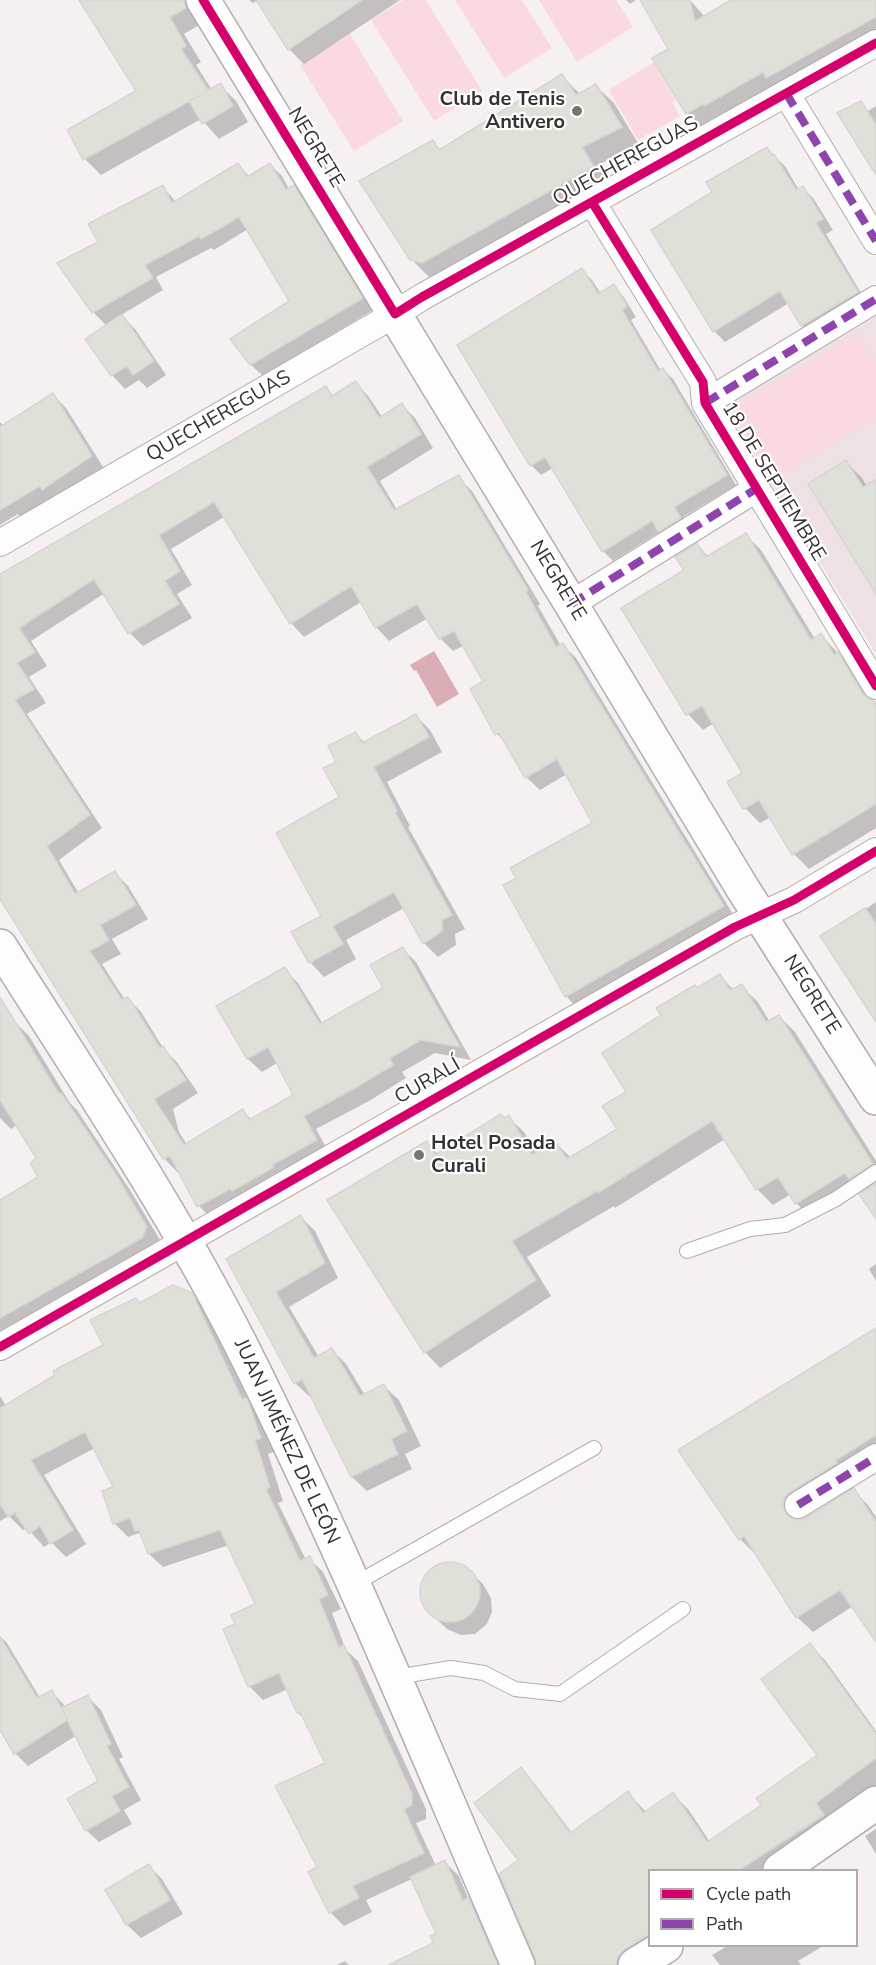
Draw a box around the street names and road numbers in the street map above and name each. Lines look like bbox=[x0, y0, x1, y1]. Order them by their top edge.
street label: NEGRETE bbox=[282, 104, 348, 192]
street label: QUECHEREGUAS bbox=[549, 112, 703, 212]
street label: QUECHEREGUAS bbox=[143, 366, 295, 468]
street label: 18 DE SEPTIEMBRE bbox=[716, 398, 830, 566]
street label: NEGRETE bbox=[524, 537, 590, 625]
street label: NEGRETE bbox=[777, 951, 845, 1039]
street label: CURALÍ bbox=[391, 1054, 465, 1110]
street label: JUAN JIMÉNEZ DE LEÓN bbox=[228, 1336, 344, 1548]

